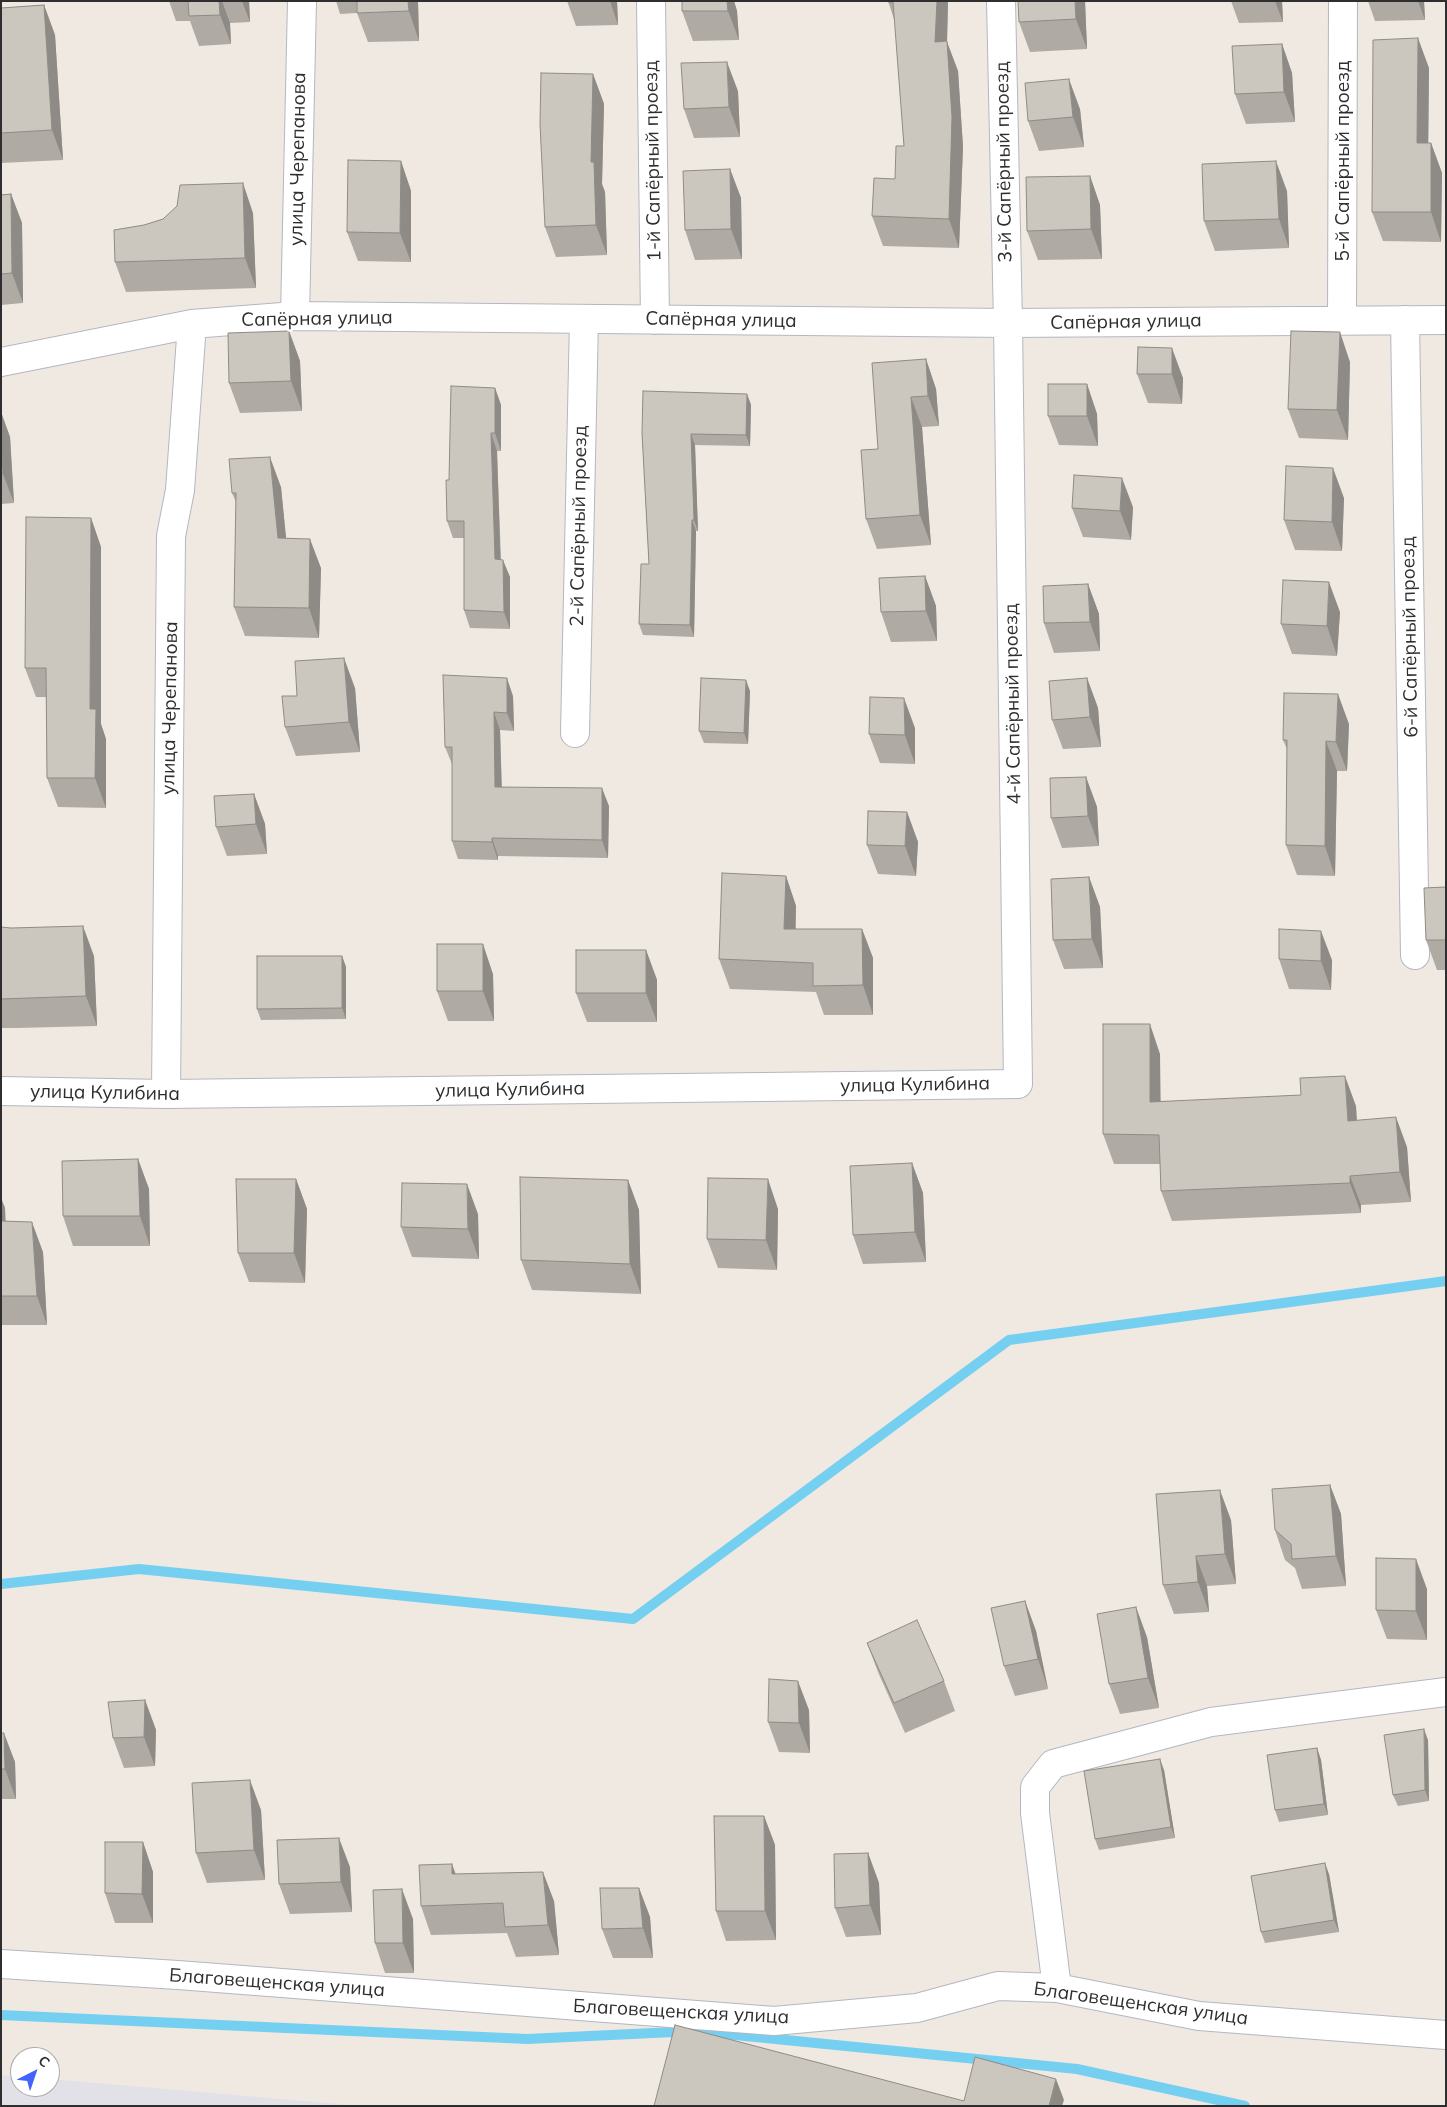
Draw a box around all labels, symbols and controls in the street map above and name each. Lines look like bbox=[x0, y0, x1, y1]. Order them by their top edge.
street label: 1-й Сапёрный проезд bbox=[640, 60, 666, 262]
street label: 5-й Сапёрный проезд bbox=[1332, 60, 1354, 262]
street label: 3-й Сапёрный проезд bbox=[991, 61, 1017, 263]
street label: улица Черепанова bbox=[285, 72, 311, 246]
street label: Сапёрная улица bbox=[241, 306, 393, 332]
street label: Сапёрная улица bbox=[645, 307, 797, 333]
street label: Сапёрная улица bbox=[1050, 309, 1202, 335]
street label: 2-й Сапёрный проезд bbox=[566, 425, 592, 627]
street label: 6-й Сапёрный проезд bbox=[1397, 536, 1423, 738]
street label: 4-й Сапёрный проезд bbox=[1000, 603, 1026, 805]
street label: улица Черепанова bbox=[157, 621, 183, 795]
street label: улица Кулибина bbox=[840, 1072, 990, 1098]
street label: улица Кулибина bbox=[435, 1077, 585, 1103]
street label: улица Кулибина bbox=[30, 1080, 180, 1106]
street label: Благовещенская улица bbox=[168, 1964, 386, 2002]
street label: Благовещенская улица bbox=[1032, 1978, 1250, 2030]
street label: Благовещенская улица bbox=[572, 1995, 790, 2029]
north arrow bbox=[10, 2047, 60, 2097]
text: С bbox=[35, 2051, 54, 2071]

